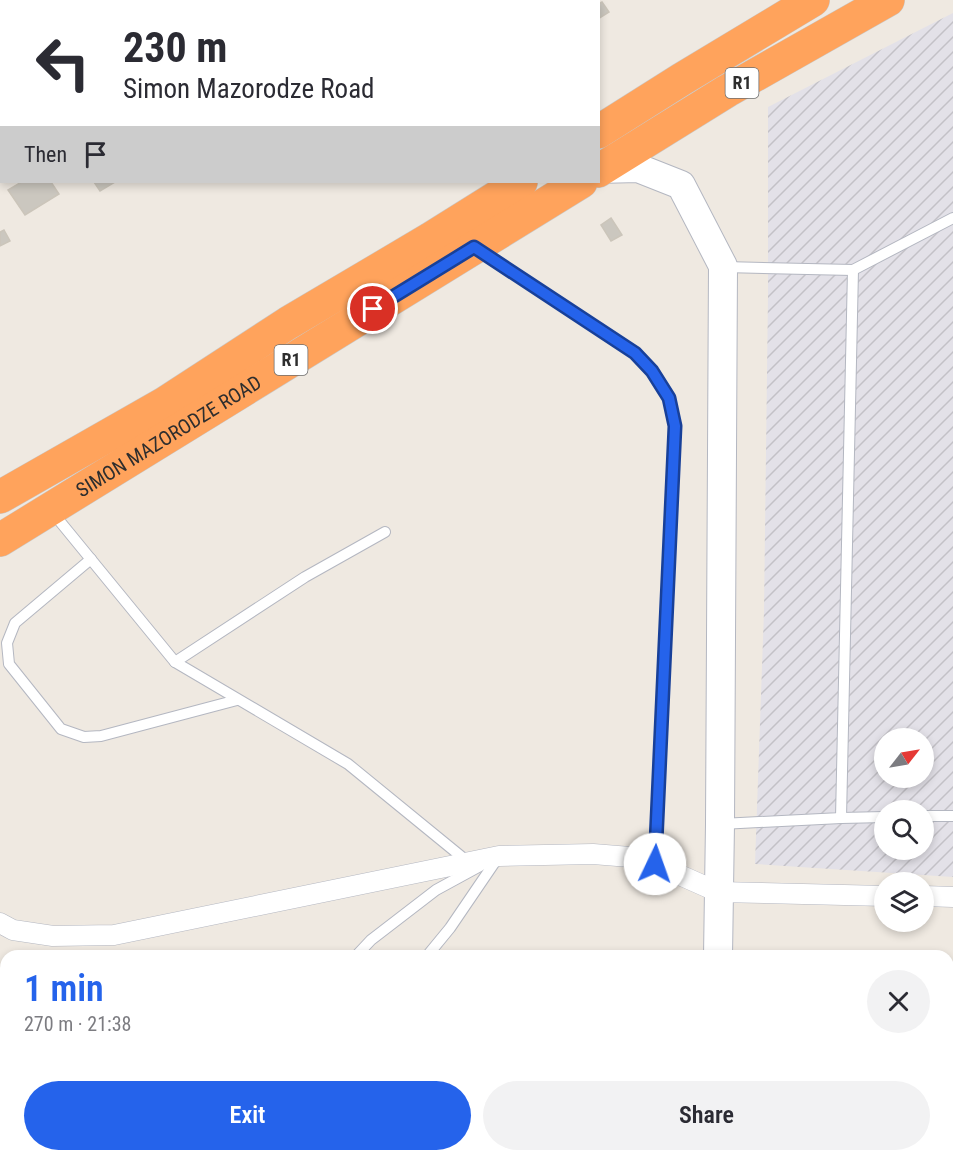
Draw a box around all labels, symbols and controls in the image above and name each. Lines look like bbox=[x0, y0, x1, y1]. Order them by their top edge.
text: 230 m bbox=[123, 23, 228, 72]
icon: left bbox=[24, 24, 102, 102]
road number: R1 bbox=[726, 68, 758, 98]
text: Simon Mazorodze Road bbox=[123, 73, 375, 105]
icon: arrive bbox=[79, 138, 112, 171]
text: Then bbox=[24, 142, 67, 167]
pin bbox=[347, 283, 398, 334]
icon: arrive bbox=[356, 292, 389, 325]
road number: R1 bbox=[274, 345, 308, 375]
street label: SIMON MAZORODZE ROAD bbox=[72, 370, 265, 502]
north arrow bbox=[874, 728, 934, 788]
map controls bbox=[874, 728, 934, 932]
button: search bbox=[874, 800, 934, 860]
position arrow bbox=[623, 832, 687, 896]
button: layers bbox=[874, 872, 934, 932]
text: 1 min bbox=[24, 968, 104, 1010]
button: close bbox=[867, 970, 930, 1033]
text: 270 m · 21:38 bbox=[24, 1012, 131, 1036]
button: Exit bbox=[24, 1081, 471, 1150]
button: Share bbox=[483, 1081, 930, 1150]

